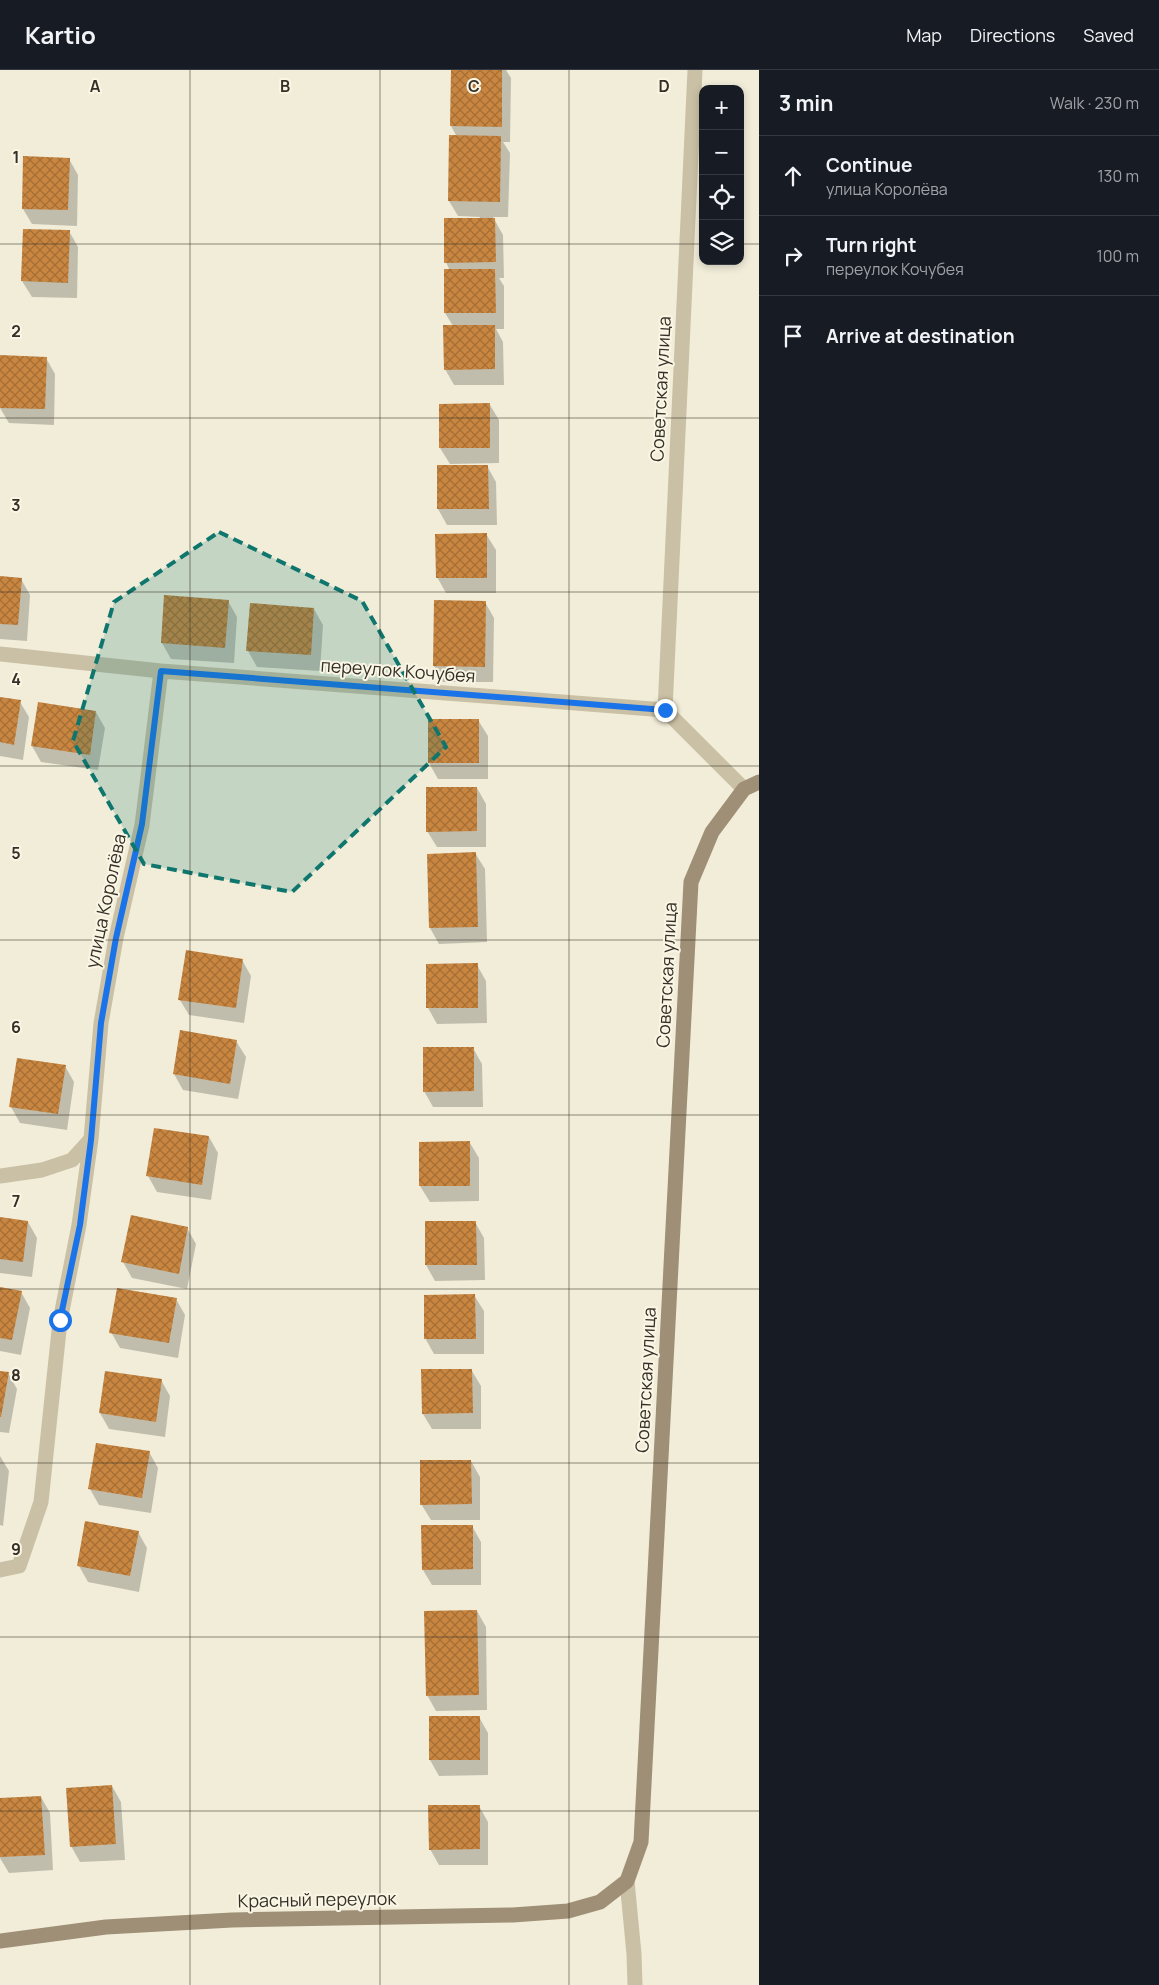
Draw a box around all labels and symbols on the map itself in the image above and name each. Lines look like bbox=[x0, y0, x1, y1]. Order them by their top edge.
text: A bbox=[90, 75, 101, 97]
text: B bbox=[280, 75, 290, 97]
text: C bbox=[468, 75, 480, 97]
text: D bbox=[658, 75, 670, 97]
text: 1 bbox=[12, 146, 20, 168]
street label: Советская улица bbox=[644, 316, 676, 462]
text: 2 bbox=[11, 320, 21, 342]
text: 3 bbox=[11, 494, 21, 516]
street label: переулок Кочубея bbox=[320, 653, 476, 687]
text: 4 bbox=[11, 668, 21, 690]
route end bbox=[654, 699, 677, 722]
street label: улица Королёва bbox=[79, 831, 131, 970]
text: 5 bbox=[11, 842, 21, 864]
street label: Советская улица bbox=[650, 902, 682, 1048]
text: 6 bbox=[11, 1016, 21, 1038]
text: 7 bbox=[12, 1190, 20, 1212]
street label: Советская улица bbox=[629, 1307, 661, 1453]
route start bbox=[49, 1309, 72, 1332]
text: 8 bbox=[11, 1364, 21, 1386]
text: 9 bbox=[11, 1538, 21, 1560]
street label: Красный переулок bbox=[237, 1886, 398, 1912]

